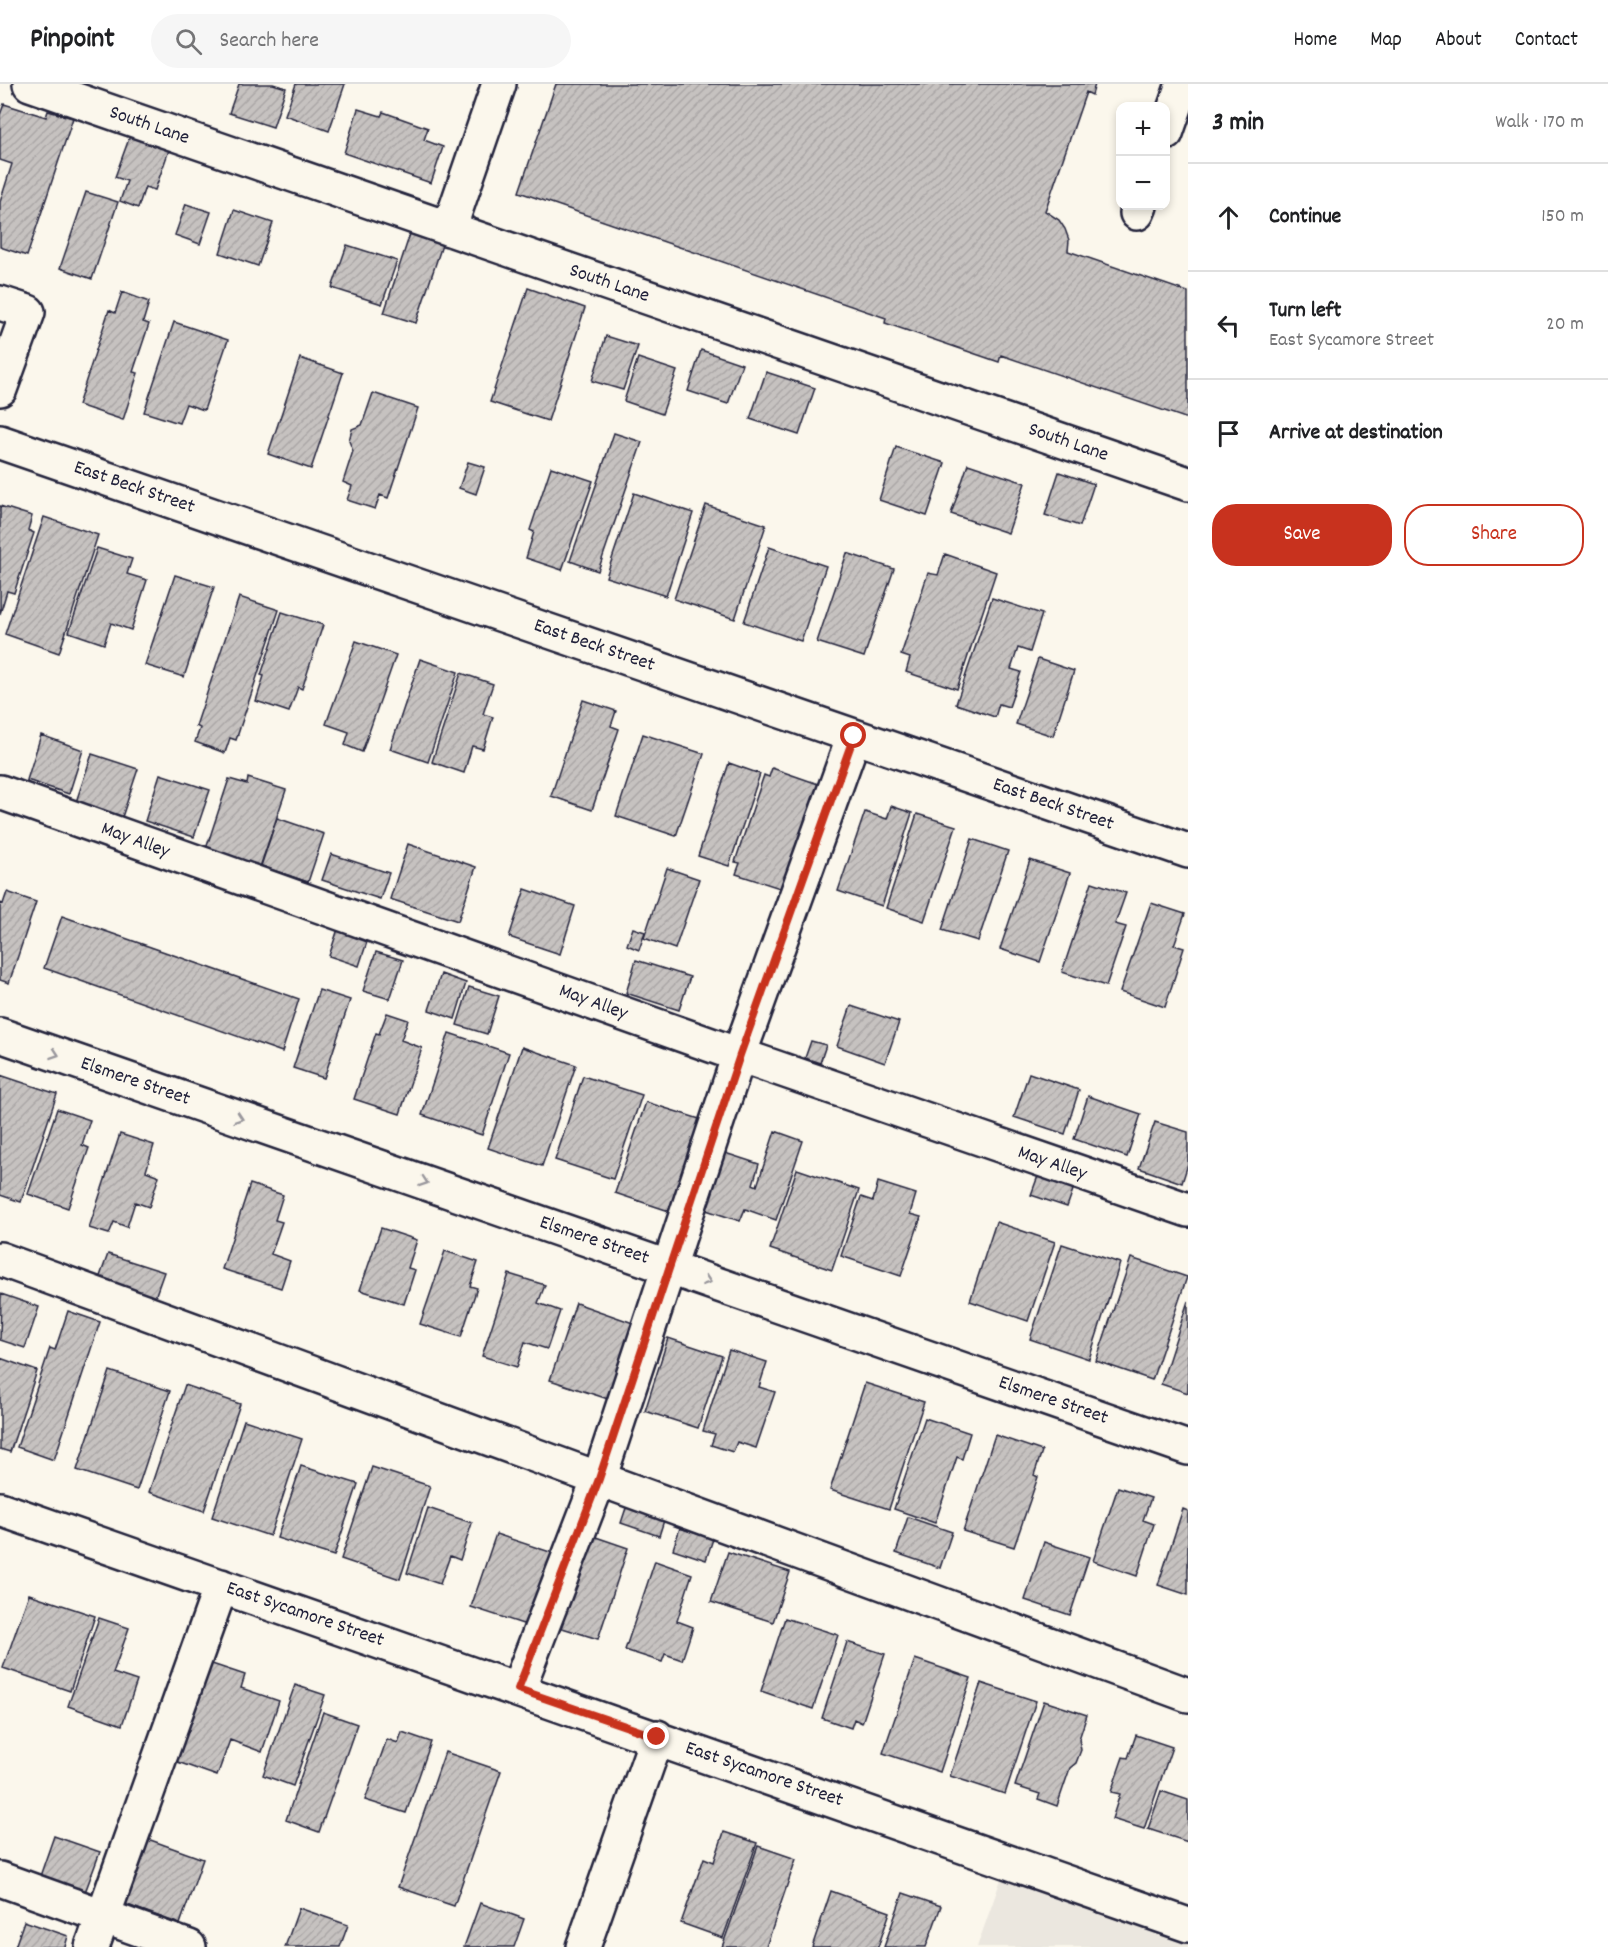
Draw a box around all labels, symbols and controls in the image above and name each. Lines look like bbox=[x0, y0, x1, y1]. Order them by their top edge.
search box bbox=[151, 14, 571, 68]
text: Pinpoint bbox=[30, 21, 115, 61]
icon: search bbox=[172, 25, 205, 58]
text: Search here bbox=[220, 26, 319, 57]
text: Home bbox=[1293, 26, 1337, 56]
text: Map bbox=[1370, 26, 1402, 56]
text: About bbox=[1435, 26, 1482, 56]
text: Contact bbox=[1515, 26, 1578, 56]
street label: South Lane bbox=[105, 99, 193, 153]
map controls bbox=[1116, 102, 1170, 210]
button: + bbox=[1116, 102, 1170, 156]
text: 3 min bbox=[1212, 105, 1264, 142]
text: Walk · 170 m bbox=[1495, 109, 1584, 137]
button: − bbox=[1116, 156, 1170, 210]
icon: ahead bbox=[1212, 201, 1245, 234]
text: Continue bbox=[1269, 202, 1341, 233]
text: 150 m bbox=[1541, 203, 1584, 231]
street label: South Lane bbox=[565, 257, 653, 311]
text: Turn left bbox=[1269, 296, 1341, 327]
icon: left bbox=[1212, 309, 1245, 342]
text: 20 m bbox=[1546, 311, 1584, 339]
text: East Sycamore Street bbox=[1269, 327, 1434, 355]
street label: South Lane bbox=[1024, 416, 1112, 470]
icon: arrive bbox=[1212, 417, 1245, 450]
text: Arrive at destination bbox=[1269, 418, 1443, 449]
street label: East Beck Street bbox=[70, 454, 198, 522]
button: Save bbox=[1212, 504, 1392, 566]
button: Share bbox=[1404, 504, 1584, 566]
street label: East Beck Street bbox=[530, 612, 658, 680]
route start bbox=[840, 722, 866, 748]
street label: East Beck Street bbox=[989, 771, 1117, 839]
street label: May Alley bbox=[97, 816, 174, 867]
street label: May Alley bbox=[555, 978, 632, 1029]
one-way arrow bbox=[49, 1047, 60, 1060]
street label: Elsmere Street bbox=[76, 1050, 194, 1114]
one-way arrow bbox=[234, 1111, 244, 1124]
street label: May Alley bbox=[1014, 1139, 1091, 1189]
one-way arrow bbox=[418, 1175, 429, 1188]
street label: Elsmere Street bbox=[535, 1209, 653, 1273]
one-way arrow bbox=[701, 1273, 712, 1286]
street label: Elsmere Street bbox=[994, 1369, 1112, 1433]
street label: East Sycamore Street bbox=[222, 1575, 388, 1655]
route end bbox=[643, 1723, 669, 1749]
street label: East Sycamore Street bbox=[681, 1735, 847, 1815]

